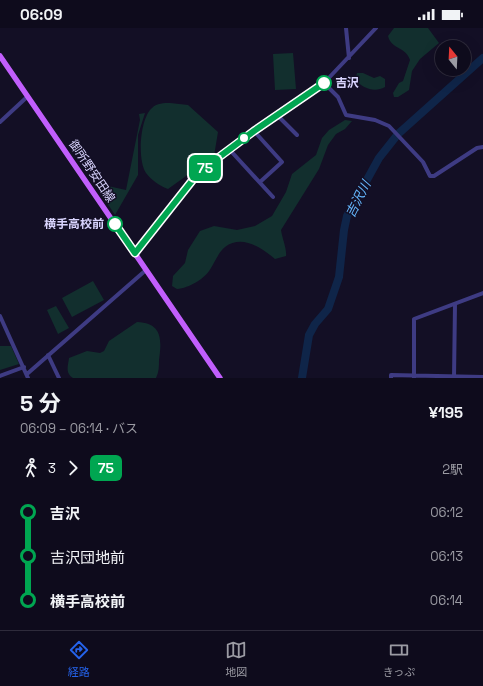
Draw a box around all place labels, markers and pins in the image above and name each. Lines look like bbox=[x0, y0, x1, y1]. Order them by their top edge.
marker: 吉沢 bbox=[316, 75, 332, 91]
place label: 吉沢 bbox=[335, 75, 359, 91]
unlabelled marker bbox=[238, 132, 250, 144]
place label: 横手高校前 bbox=[44, 216, 104, 232]
marker: 横手高校前 bbox=[107, 216, 123, 232]

